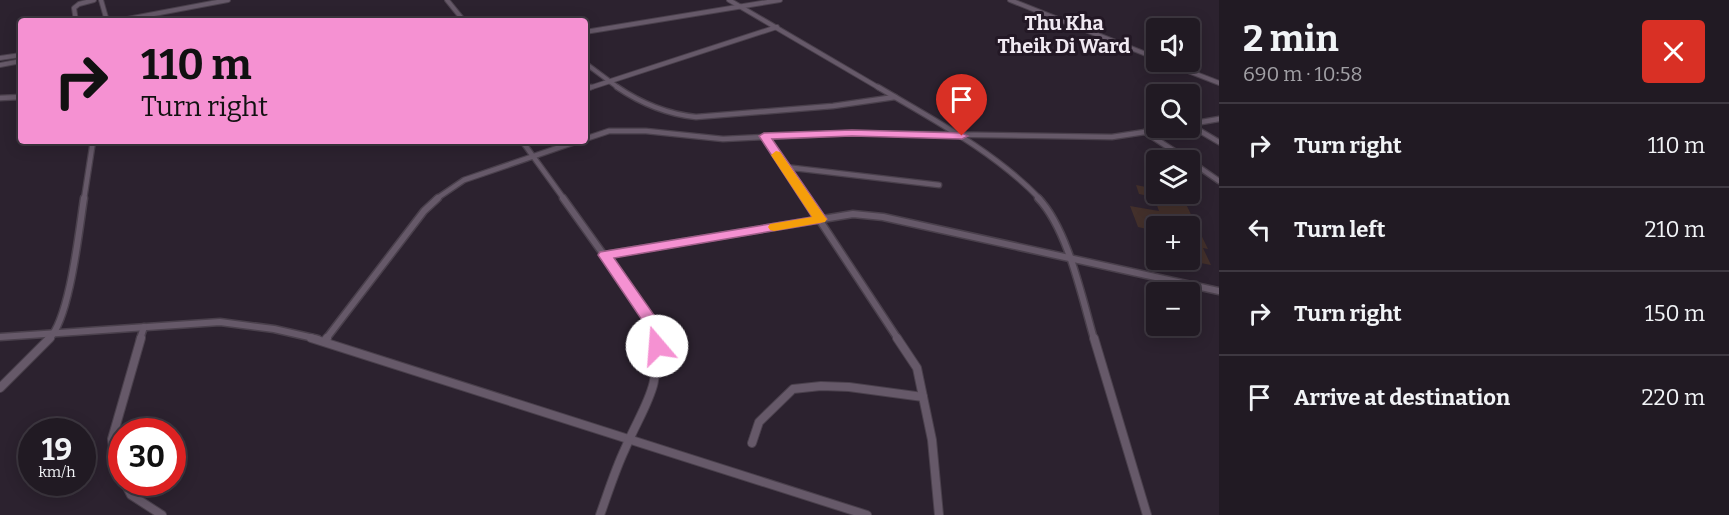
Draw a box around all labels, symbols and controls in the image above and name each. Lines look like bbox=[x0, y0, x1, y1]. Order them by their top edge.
district label: Thu Kha Theik Di Ward bbox=[998, 11, 1130, 58]
text: 2 min bbox=[1243, 17, 1339, 61]
map controls bbox=[1146, 18, 1200, 336]
button: sound bbox=[1146, 18, 1200, 72]
button: close bbox=[1642, 20, 1705, 83]
text: 110 m bbox=[141, 40, 252, 90]
icon: right bbox=[42, 42, 120, 120]
text: 690 m · 10:58 bbox=[1243, 62, 1362, 86]
pin bbox=[936, 74, 987, 136]
icon: arrive bbox=[945, 83, 978, 116]
button: search bbox=[1146, 84, 1200, 138]
text: Turn right bbox=[141, 91, 268, 123]
icon: right bbox=[1243, 129, 1276, 162]
text: Turn right bbox=[1294, 132, 1402, 159]
text: 110 m bbox=[1648, 132, 1705, 159]
button: layers bbox=[1146, 150, 1200, 204]
icon: left bbox=[1243, 213, 1276, 246]
button: + bbox=[1146, 216, 1200, 270]
text: Turn left bbox=[1294, 216, 1386, 243]
text: 210 m bbox=[1645, 216, 1705, 243]
button: − bbox=[1146, 282, 1200, 336]
icon: right bbox=[1243, 297, 1276, 330]
text: Turn right bbox=[1294, 300, 1402, 327]
text: 150 m bbox=[1645, 300, 1705, 327]
position arrow bbox=[625, 314, 689, 378]
icon: arrive bbox=[1243, 381, 1276, 414]
text: Arrive at destination bbox=[1294, 384, 1510, 411]
text: 220 m bbox=[1642, 384, 1705, 411]
speed limit sign: 30 bbox=[108, 418, 186, 496]
text: 19 bbox=[42, 432, 72, 468]
text: km/h bbox=[38, 463, 76, 481]

